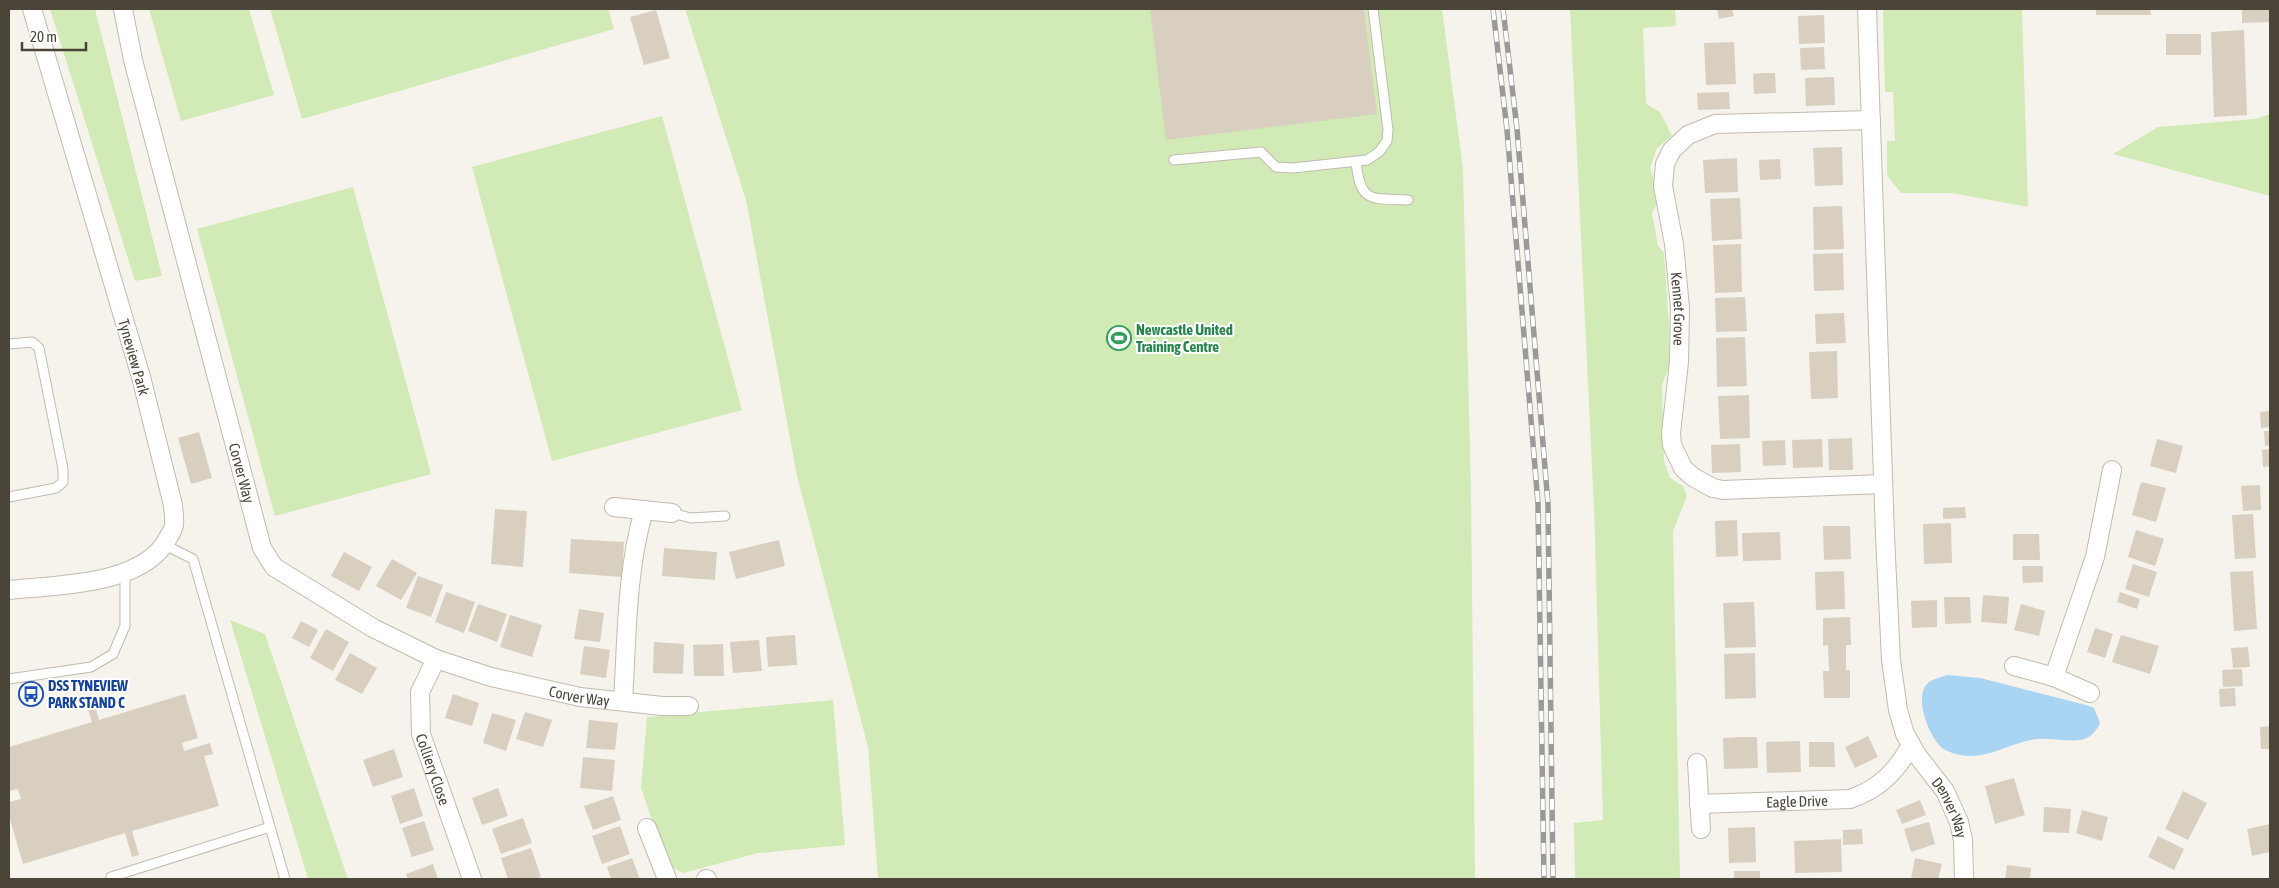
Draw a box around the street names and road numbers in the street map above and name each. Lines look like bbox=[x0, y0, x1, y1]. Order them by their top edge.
street label: Kennet Grove bbox=[1668, 271, 1689, 346]
street label: Tyneview Park bbox=[115, 317, 153, 397]
street label: Corver Way bbox=[226, 441, 258, 505]
street label: Corver Way bbox=[547, 682, 611, 709]
street label: Colliery Close bbox=[413, 731, 454, 807]
street label: Denver Way bbox=[1929, 774, 1971, 839]
street label: Eagle Drive bbox=[1766, 791, 1828, 810]

